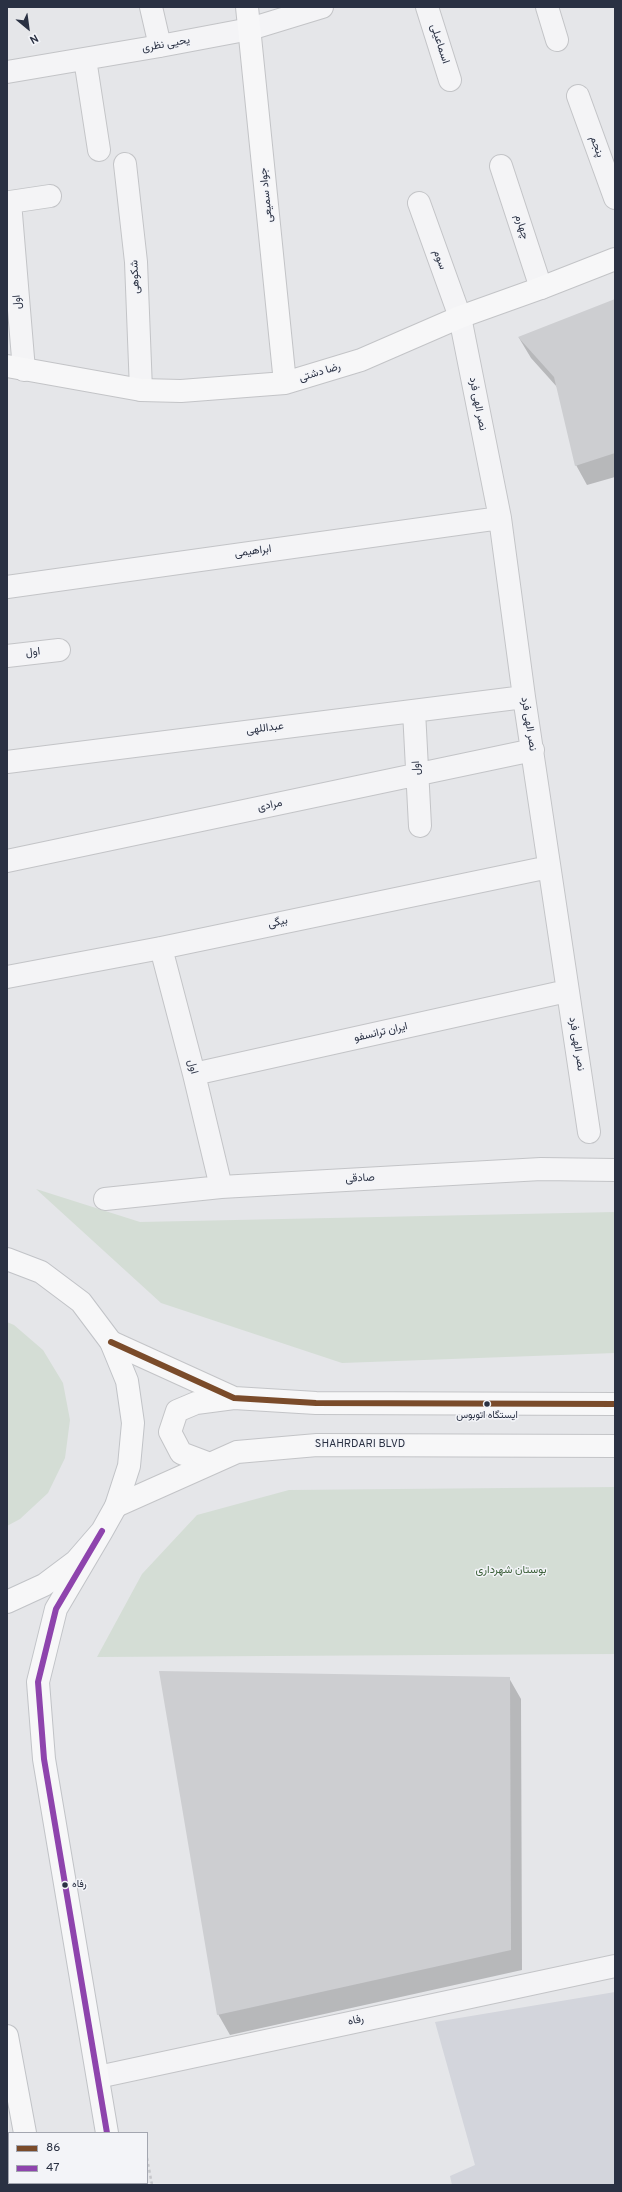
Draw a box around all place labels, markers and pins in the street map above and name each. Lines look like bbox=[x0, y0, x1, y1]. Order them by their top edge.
marker: ایستگاه اتوبوس bbox=[482, 1399, 492, 1409]
place label: ایستگاه اتوبوس bbox=[456, 1410, 518, 1422]
place label: رفاه bbox=[72, 1879, 87, 1891]
marker: رفاه bbox=[60, 1880, 70, 1890]

